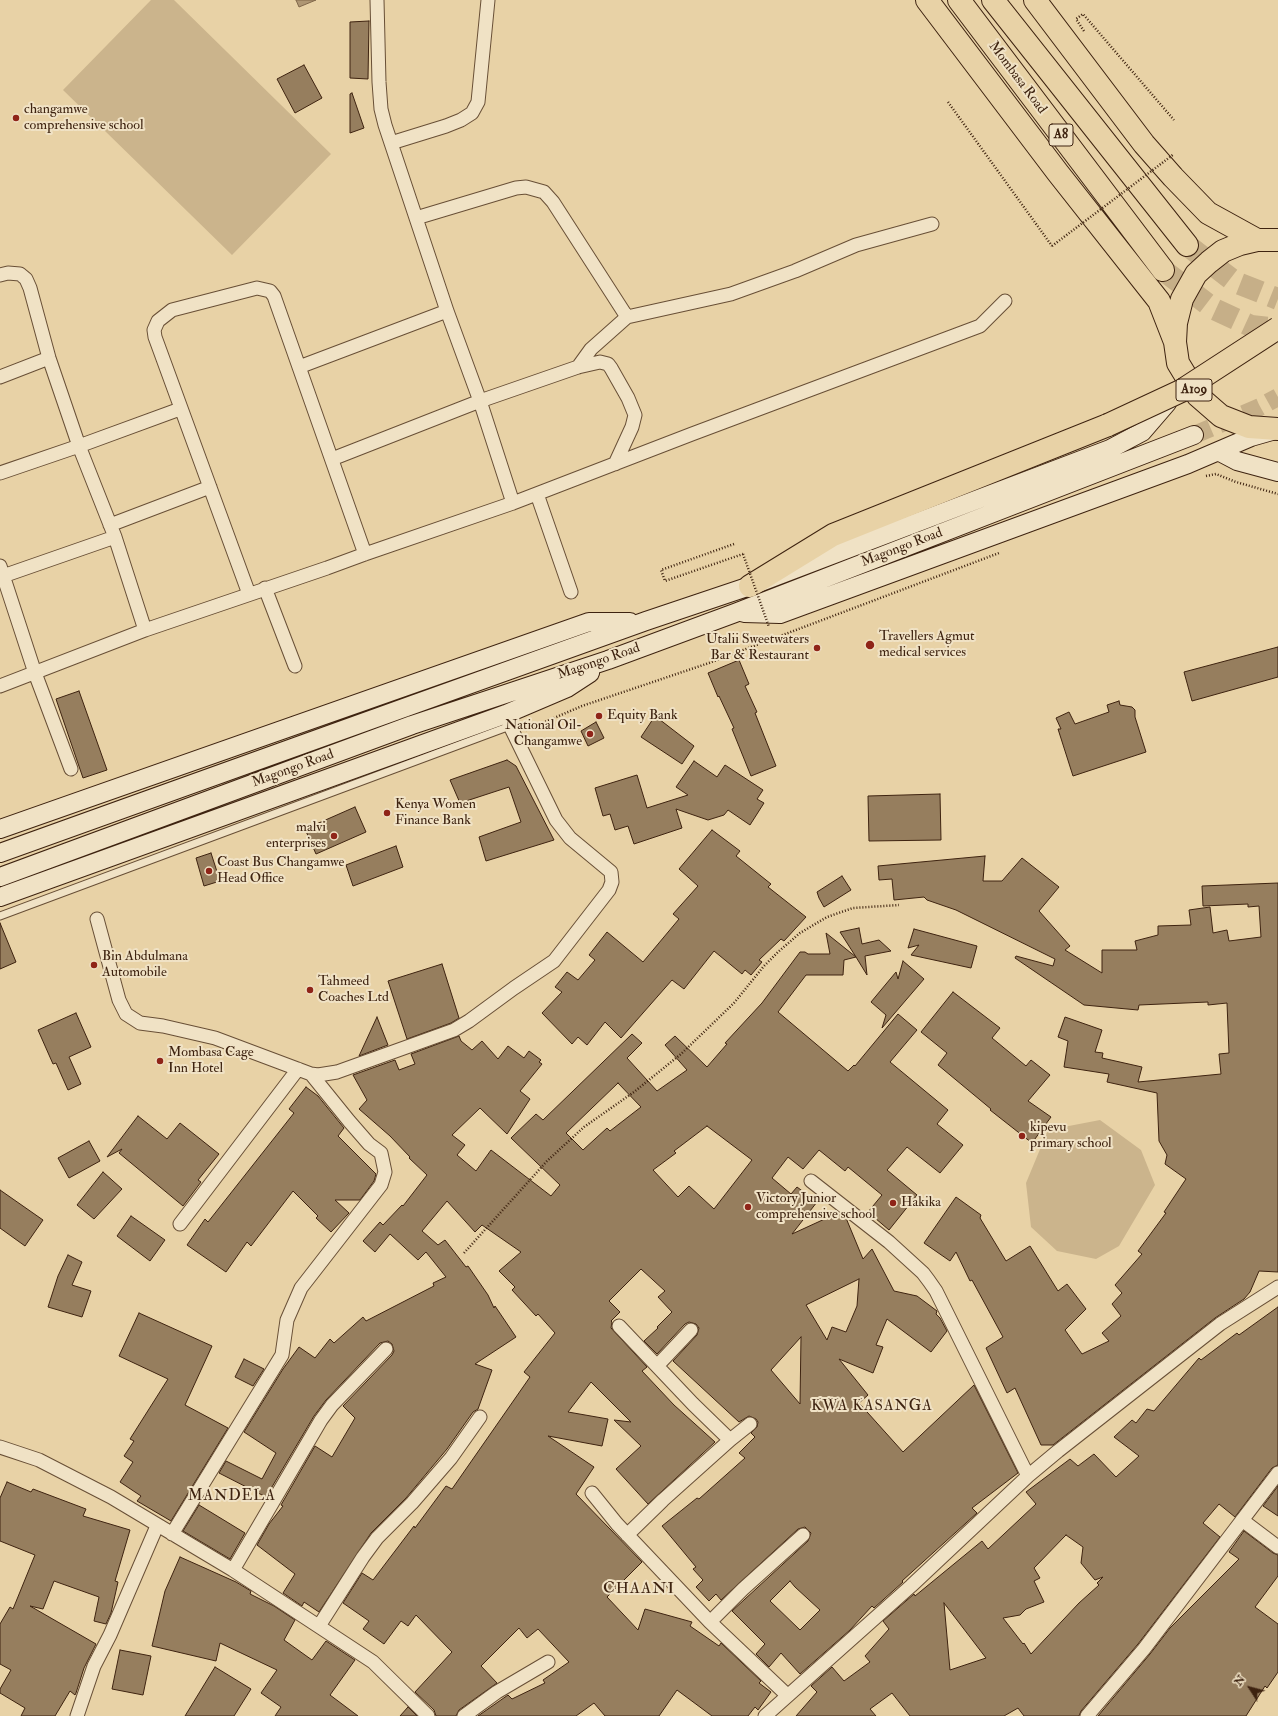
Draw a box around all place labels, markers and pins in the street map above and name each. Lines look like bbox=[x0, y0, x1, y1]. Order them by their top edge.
place label: changamwe comprehensive school bbox=[24, 102, 144, 134]
marker: changamwe comprehensive school bbox=[11, 113, 21, 123]
place label: Travellers Agmut medical services bbox=[879, 629, 975, 662]
place label: Utalii Sweetwaters Bar & Restaurant bbox=[706, 632, 809, 664]
marker: Travellers Agmut medical services bbox=[864, 639, 876, 651]
marker: Utalii Sweetwaters Bar & Restaurant bbox=[812, 643, 822, 653]
place label: Equity Bank bbox=[607, 708, 678, 724]
marker: Equity Bank bbox=[594, 711, 604, 721]
place label: National Oil- Changamwe bbox=[505, 718, 582, 750]
marker: National Oil- Changamwe bbox=[585, 729, 595, 739]
place label: Kenya Women Finance Bank bbox=[395, 797, 476, 830]
marker: Kenya Women Finance Bank bbox=[382, 808, 392, 818]
place label: malvi enterprises bbox=[266, 820, 326, 852]
marker: malvi enterprises bbox=[329, 831, 339, 841]
place label: Coast Bus Changamwe Head Office bbox=[217, 855, 344, 888]
marker: Coast Bus Changamwe Head Office bbox=[204, 866, 214, 876]
place label: Bin Abdulmana Automobile bbox=[102, 949, 188, 982]
marker: Bin Abdulmana Automobile bbox=[89, 960, 99, 970]
place label: Tahmeed Coaches Ltd bbox=[318, 974, 389, 1006]
marker: Tahmeed Coaches Ltd bbox=[305, 985, 315, 995]
place label: Mombasa Cage Inn Hotel bbox=[168, 1045, 254, 1078]
marker: Mombasa Cage Inn Hotel bbox=[155, 1056, 165, 1066]
place label: kipevu primary school bbox=[1030, 1120, 1112, 1152]
marker: kipevu primary school bbox=[1017, 1131, 1027, 1141]
place label: Victory Junior comprehensive school bbox=[756, 1191, 876, 1224]
place label: Hakika bbox=[901, 1195, 941, 1211]
marker: Hakika bbox=[888, 1198, 898, 1208]
marker: Victory Junior comprehensive school bbox=[743, 1202, 753, 1212]

